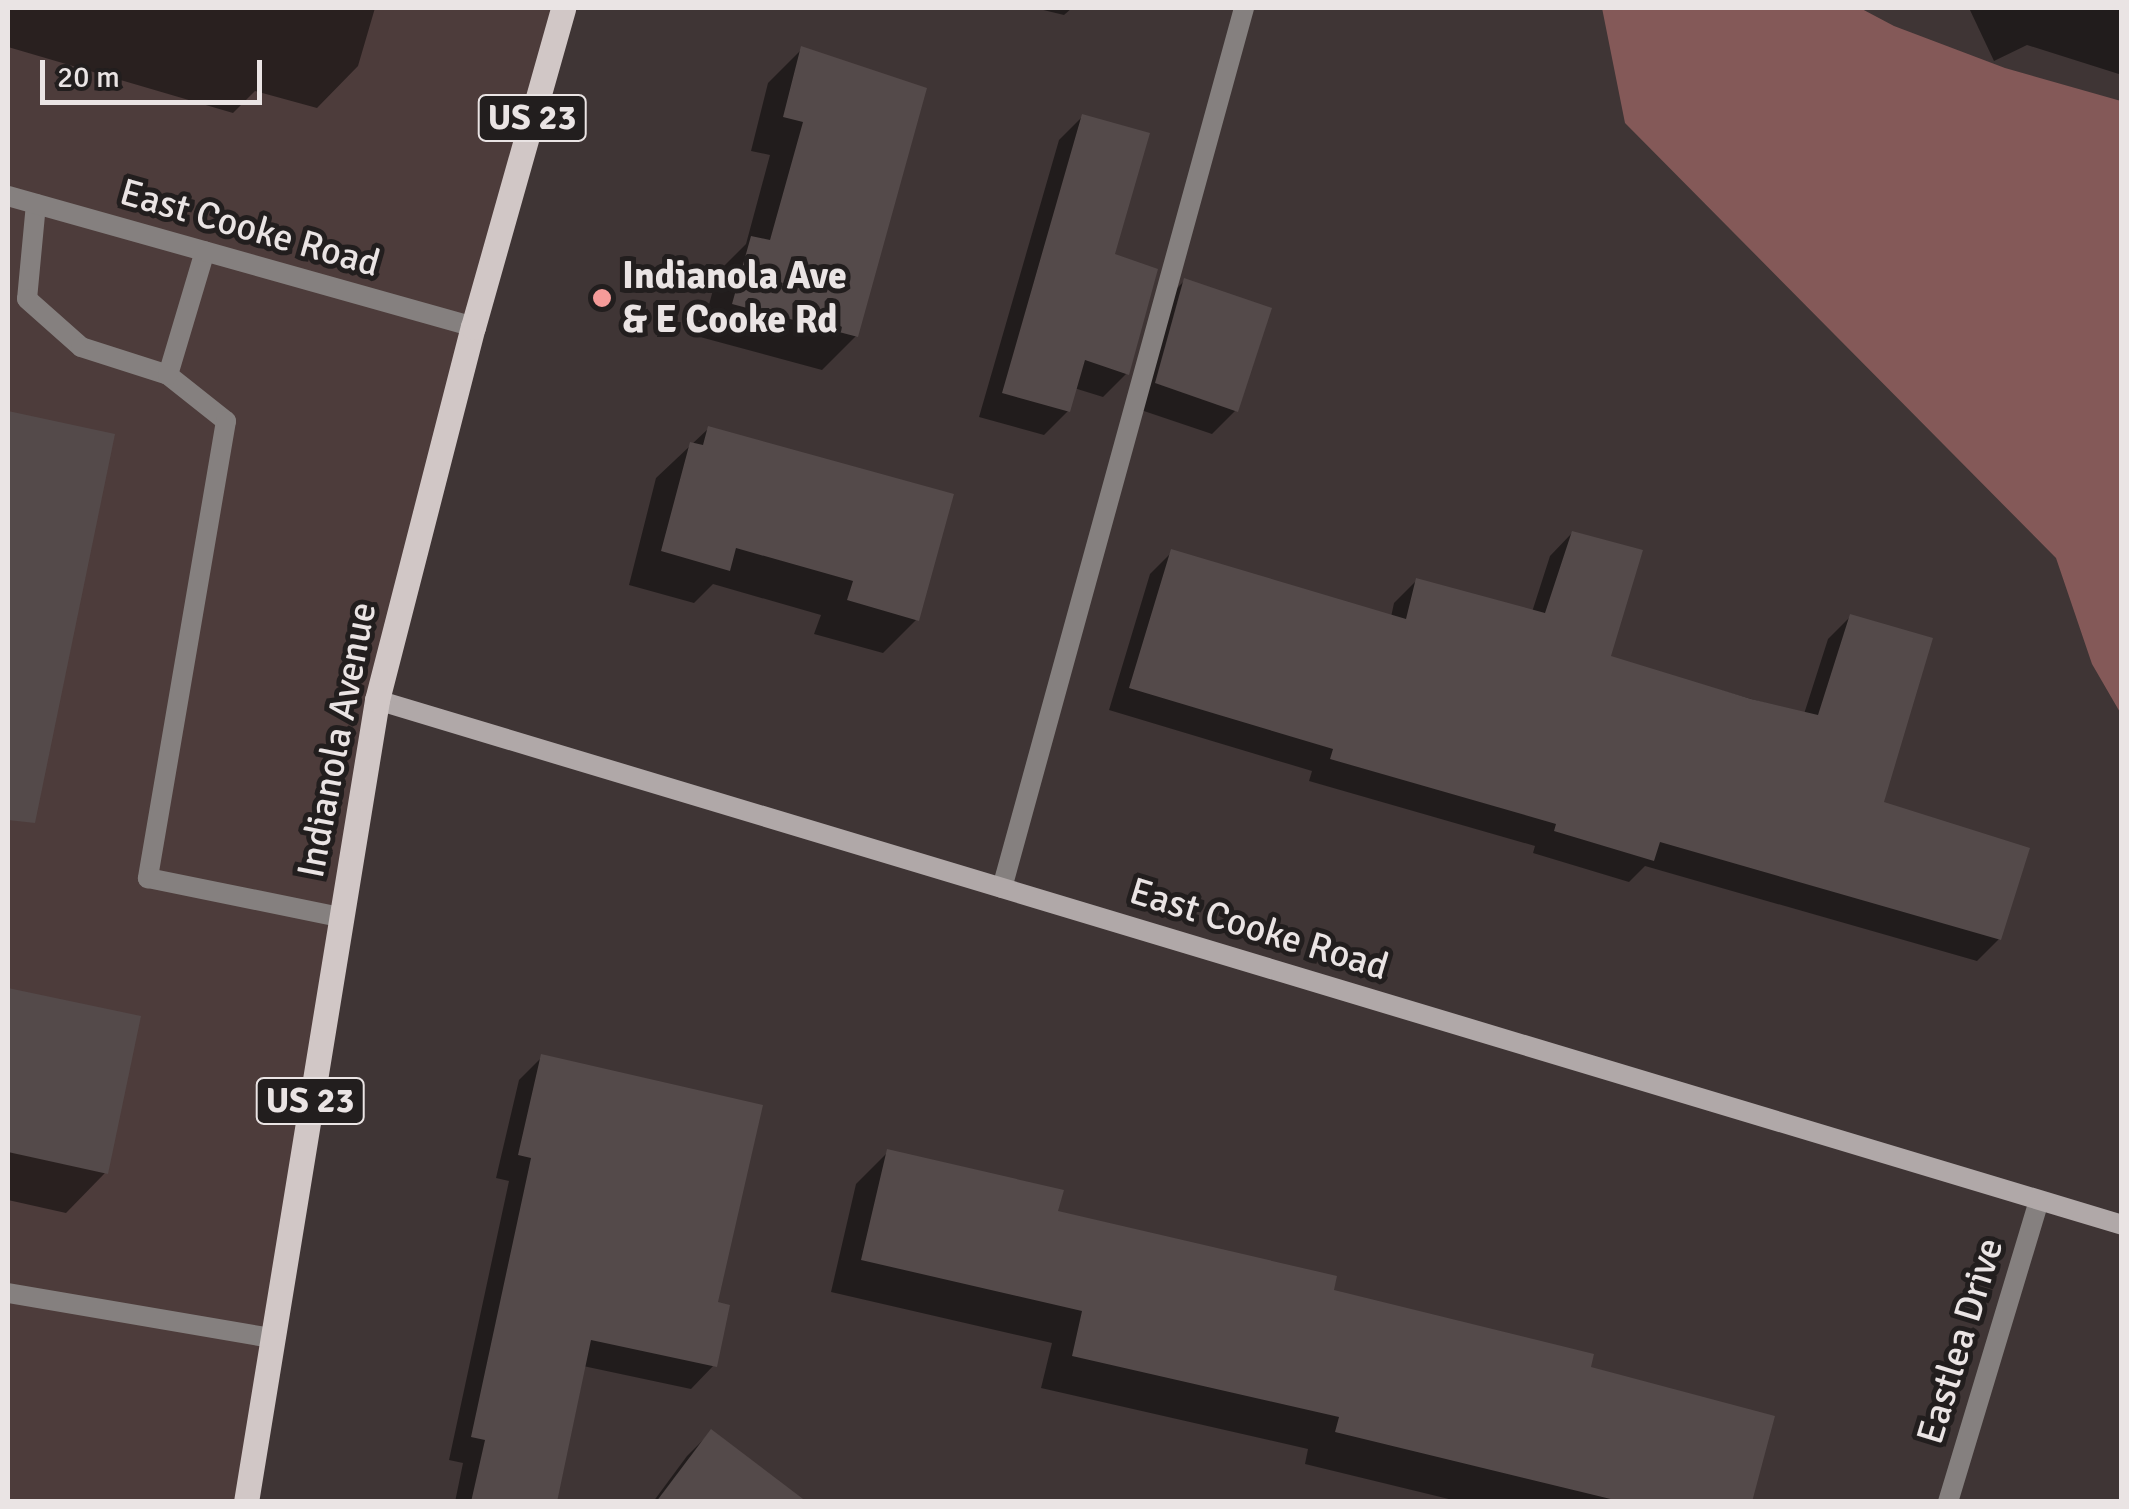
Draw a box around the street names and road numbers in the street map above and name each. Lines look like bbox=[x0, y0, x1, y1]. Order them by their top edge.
road number: US 23 bbox=[477, 88, 587, 148]
street label: East Cooke Road bbox=[115, 169, 385, 287]
street label: Indianola Avenue bbox=[288, 598, 386, 882]
street label: East Cooke Road bbox=[1124, 868, 1394, 990]
road number: US 23 bbox=[255, 1071, 365, 1131]
street label: Eastlea Drive bbox=[1907, 1233, 2013, 1449]

